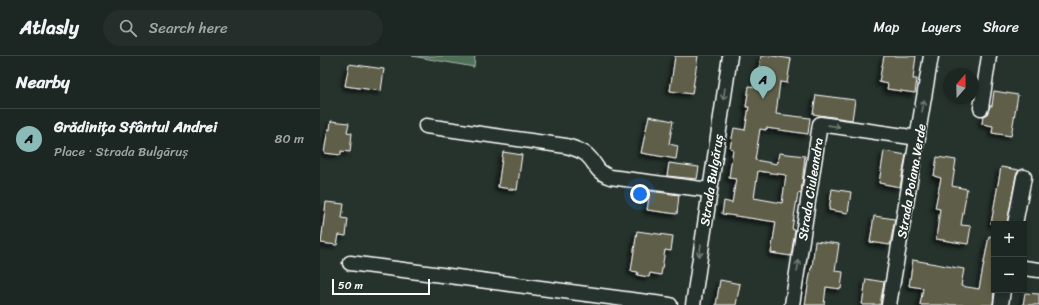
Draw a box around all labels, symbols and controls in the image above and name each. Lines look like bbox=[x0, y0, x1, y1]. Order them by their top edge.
search box bbox=[103, 10, 383, 46]
text: Atlasly bbox=[20, 11, 79, 44]
text: Search here bbox=[149, 15, 228, 41]
text: Map bbox=[874, 15, 899, 40]
text: Layers bbox=[921, 15, 961, 40]
text: Share bbox=[983, 15, 1019, 40]
icon: search bbox=[117, 17, 139, 39]
pin: A bbox=[750, 66, 776, 99]
text: Nearby bbox=[16, 67, 70, 97]
north arrow bbox=[943, 68, 979, 104]
one-way arrow bbox=[720, 88, 728, 101]
one-way arrow bbox=[919, 100, 927, 113]
text: Grădinița Sfântul Andrei bbox=[54, 114, 217, 140]
one-way arrow bbox=[827, 122, 840, 130]
street label: Strada Poiana Verde bbox=[890, 122, 933, 240]
text: A bbox=[25, 127, 33, 150]
text: 80 m bbox=[275, 127, 304, 150]
street label: Strada Bulgăruș bbox=[693, 131, 730, 228]
street label: Strada Ciuleandra bbox=[791, 136, 830, 242]
text: Place · Strada Bulgăruș bbox=[54, 140, 188, 163]
your location bbox=[630, 184, 650, 204]
map controls bbox=[991, 221, 1027, 293]
button: + bbox=[991, 221, 1027, 257]
one-way arrow bbox=[696, 244, 704, 257]
button: − bbox=[991, 257, 1027, 293]
one-way arrow bbox=[794, 260, 802, 273]
text: 50 m bbox=[338, 276, 363, 295]
scale bar bbox=[332, 277, 430, 296]

